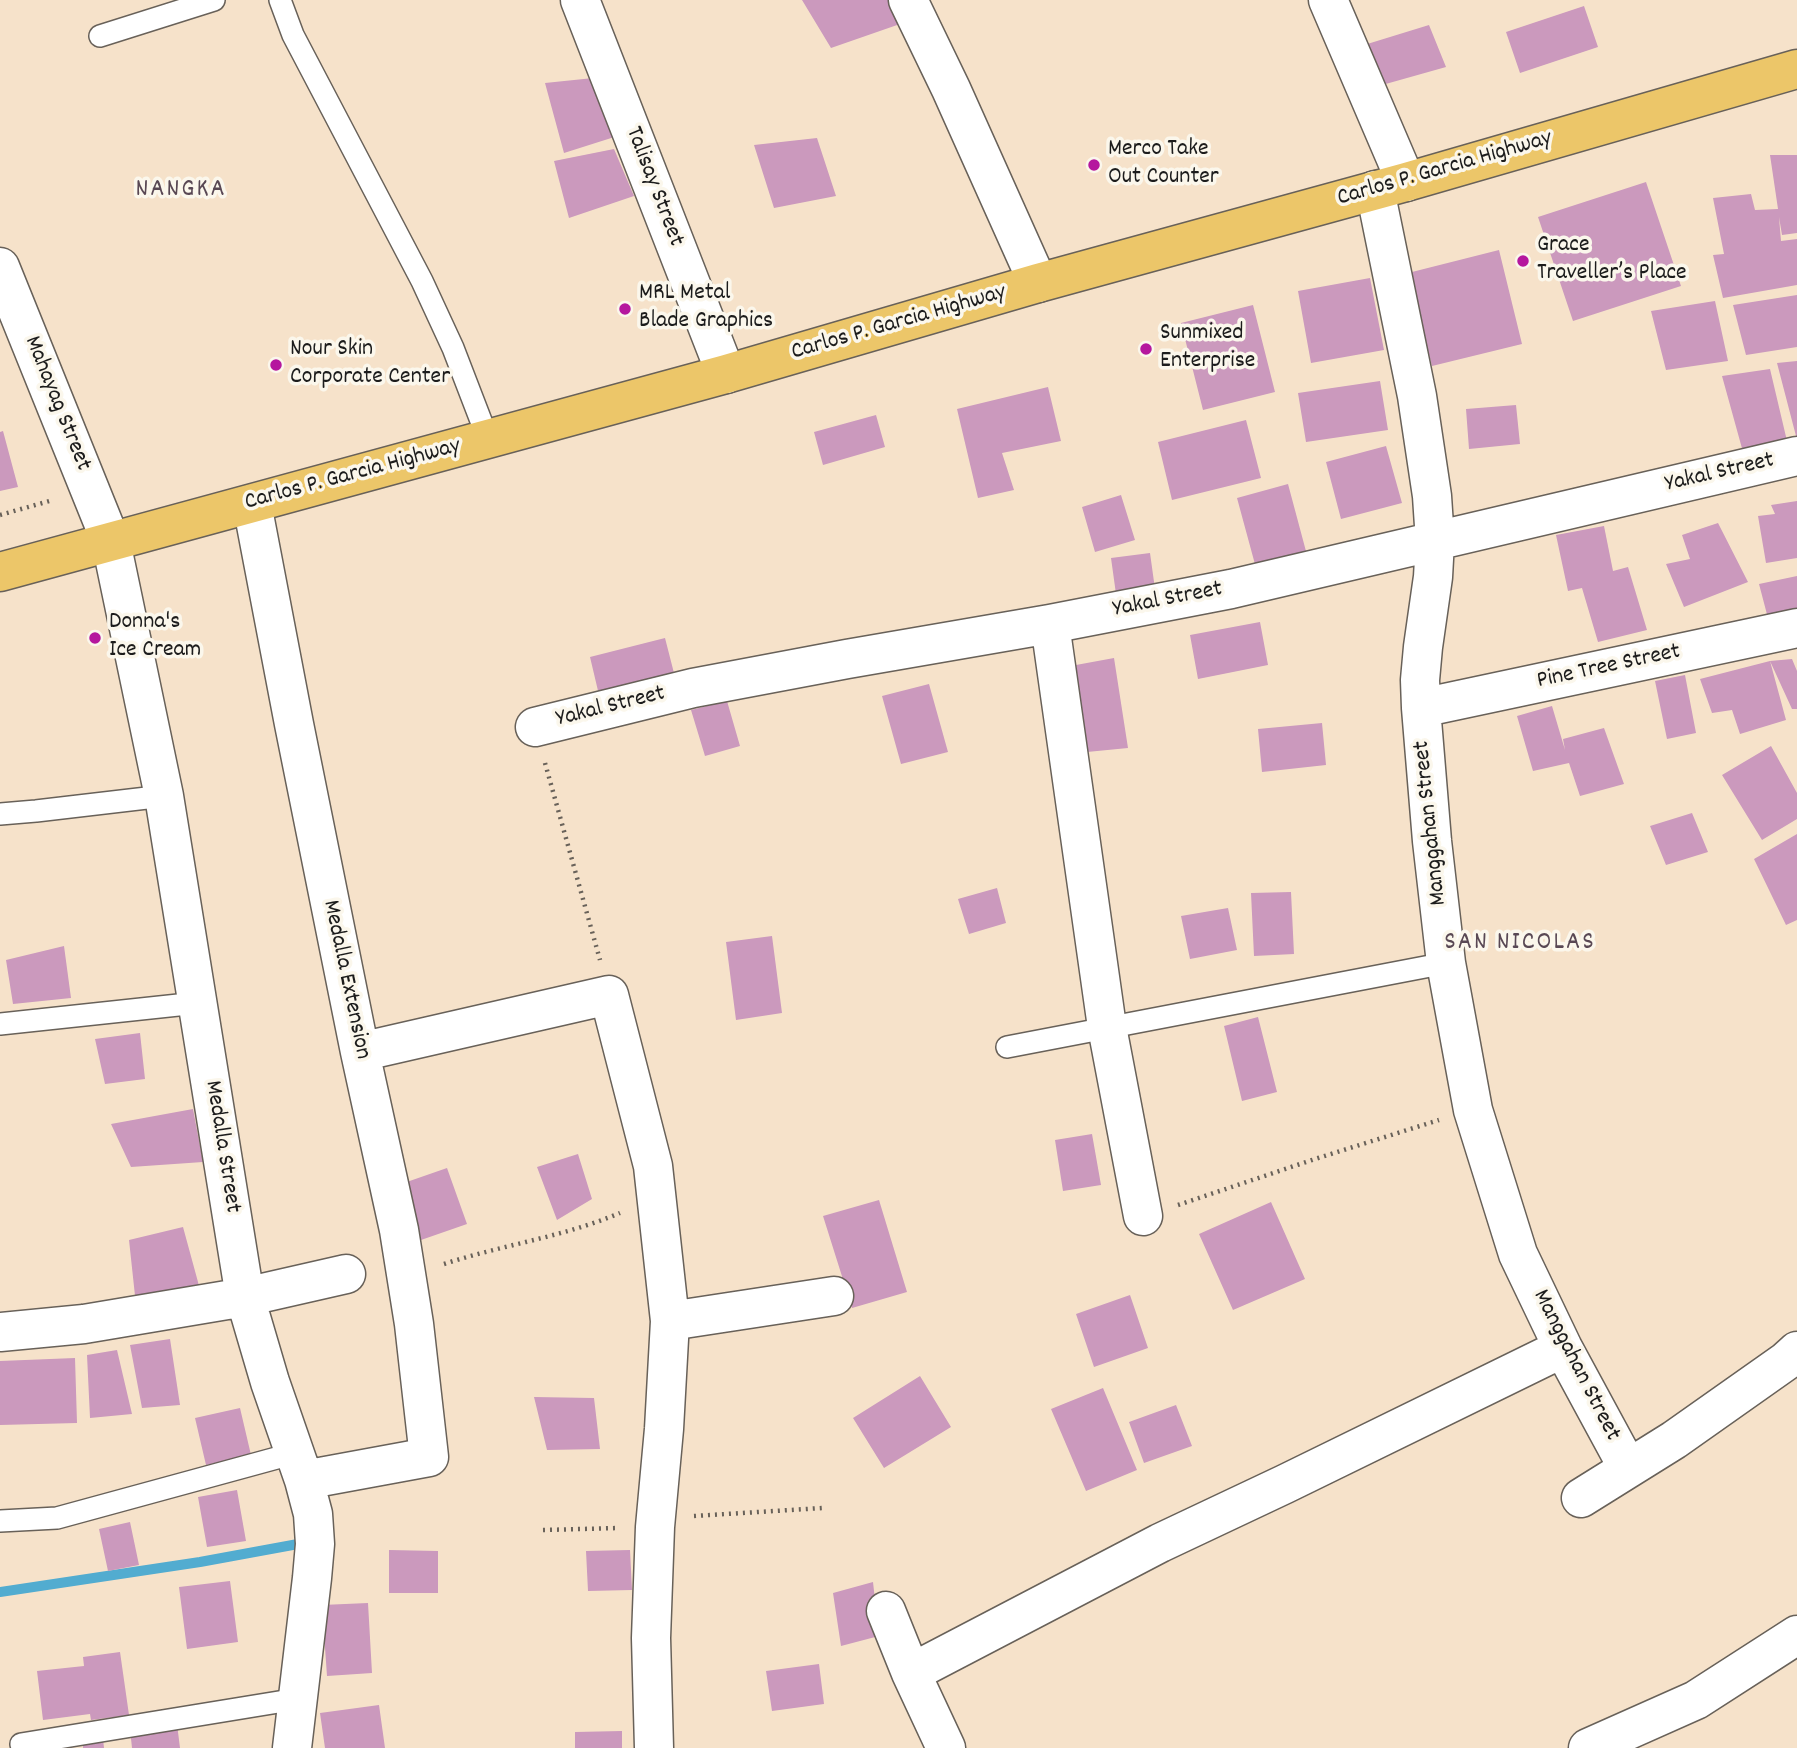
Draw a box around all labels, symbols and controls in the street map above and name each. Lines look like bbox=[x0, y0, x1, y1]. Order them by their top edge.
street label: Talisay Street bbox=[617, 123, 689, 251]
street label: Carlos P. Garcia Highway bbox=[1334, 126, 1556, 214]
place label: Merco Take Out Counter bbox=[1108, 137, 1219, 193]
marker: Merco Take Out Counter bbox=[1086, 157, 1102, 173]
district label: NANGKA bbox=[136, 175, 226, 207]
place label: Grace Traveller’s Place bbox=[1537, 233, 1687, 289]
marker: Grace Traveller’s Place bbox=[1515, 253, 1531, 269]
street label: Carlos P. Garcia Highway bbox=[788, 280, 1010, 368]
place label: MRL Metal Blade Graphics bbox=[639, 281, 773, 337]
marker: MRL Metal Blade Graphics bbox=[617, 301, 633, 317]
place label: Sunmixed Enterprise bbox=[1160, 321, 1255, 377]
street label: Mahayag Street bbox=[16, 332, 96, 476]
place label: Nour Skin Corporate Center bbox=[290, 337, 450, 393]
marker: Sunmixed Enterprise bbox=[1138, 341, 1154, 357]
marker: Nour Skin Corporate Center bbox=[268, 357, 284, 373]
street label: Carlos P. Garcia Highway bbox=[242, 433, 464, 519]
street label: Yakal Street bbox=[1663, 448, 1777, 500]
street label: Yakal Street bbox=[1111, 576, 1225, 626]
place label: Donna's Ice Cream bbox=[109, 610, 201, 666]
marker: Donna's Ice Cream bbox=[87, 630, 103, 646]
street label: Pine Tree Street bbox=[1535, 639, 1683, 697]
street label: Yakal Street bbox=[554, 681, 668, 735]
street label: Manggahan Street bbox=[1409, 739, 1455, 907]
street label: Medalla Extension bbox=[314, 898, 376, 1062]
district label: SAN NICOLAS bbox=[1446, 928, 1594, 960]
street label: Medalla Street bbox=[196, 1079, 246, 1215]
street label: Manggahan Street bbox=[1525, 1286, 1625, 1446]

